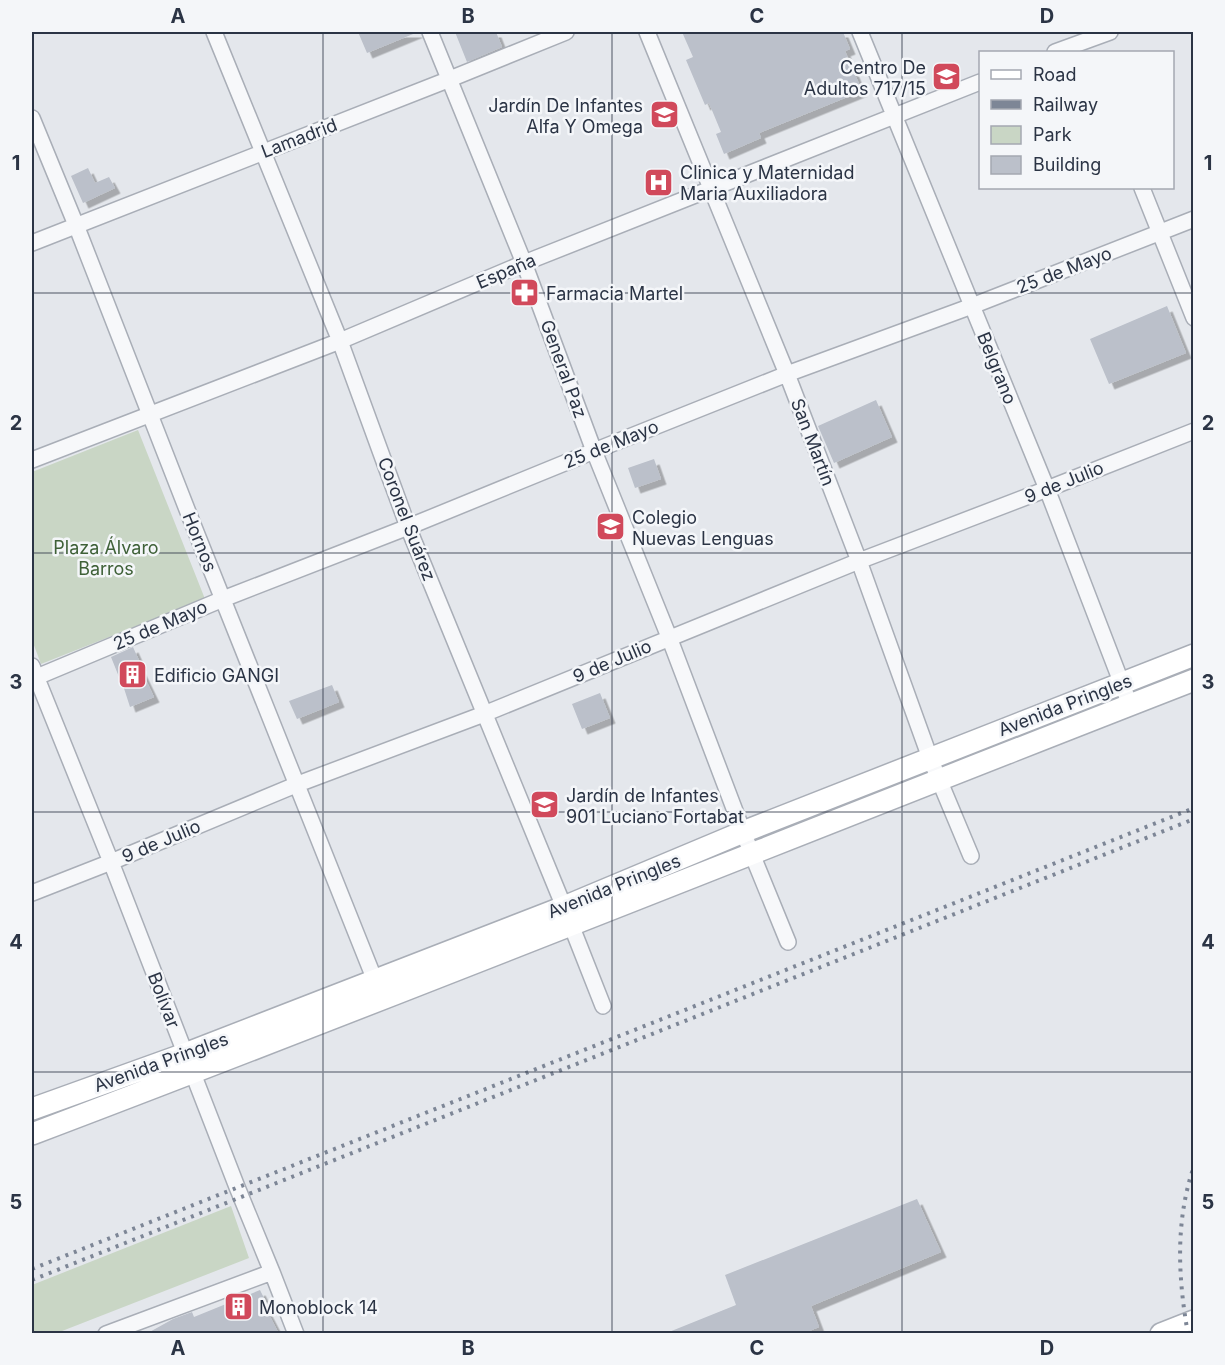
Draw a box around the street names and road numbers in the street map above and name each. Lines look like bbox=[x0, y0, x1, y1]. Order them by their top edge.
street label: Lamadrid bbox=[258, 114, 340, 162]
street label: 25 de Mayo bbox=[1013, 242, 1115, 298]
street label: España bbox=[473, 249, 539, 293]
street label: General Paz bbox=[537, 317, 591, 421]
street label: Belgrano bbox=[973, 329, 1021, 407]
street label: San Martín bbox=[787, 395, 839, 489]
street label: 25 de Mayo bbox=[561, 415, 661, 473]
street label: Coronel Suárez bbox=[374, 454, 440, 584]
street label: 9 de Julio bbox=[1021, 457, 1107, 507]
street label: Hornos bbox=[179, 509, 221, 575]
street label: 25 de Mayo bbox=[110, 596, 210, 654]
street label: 9 de Julio bbox=[570, 635, 654, 687]
street label: Avenida Pringles bbox=[995, 670, 1135, 740]
street label: 9 de Julio bbox=[119, 815, 203, 867]
street label: Avenida Pringles bbox=[544, 850, 684, 922]
street label: Bolívar bbox=[144, 969, 184, 1031]
street label: Avenida Pringles bbox=[91, 1028, 231, 1096]

